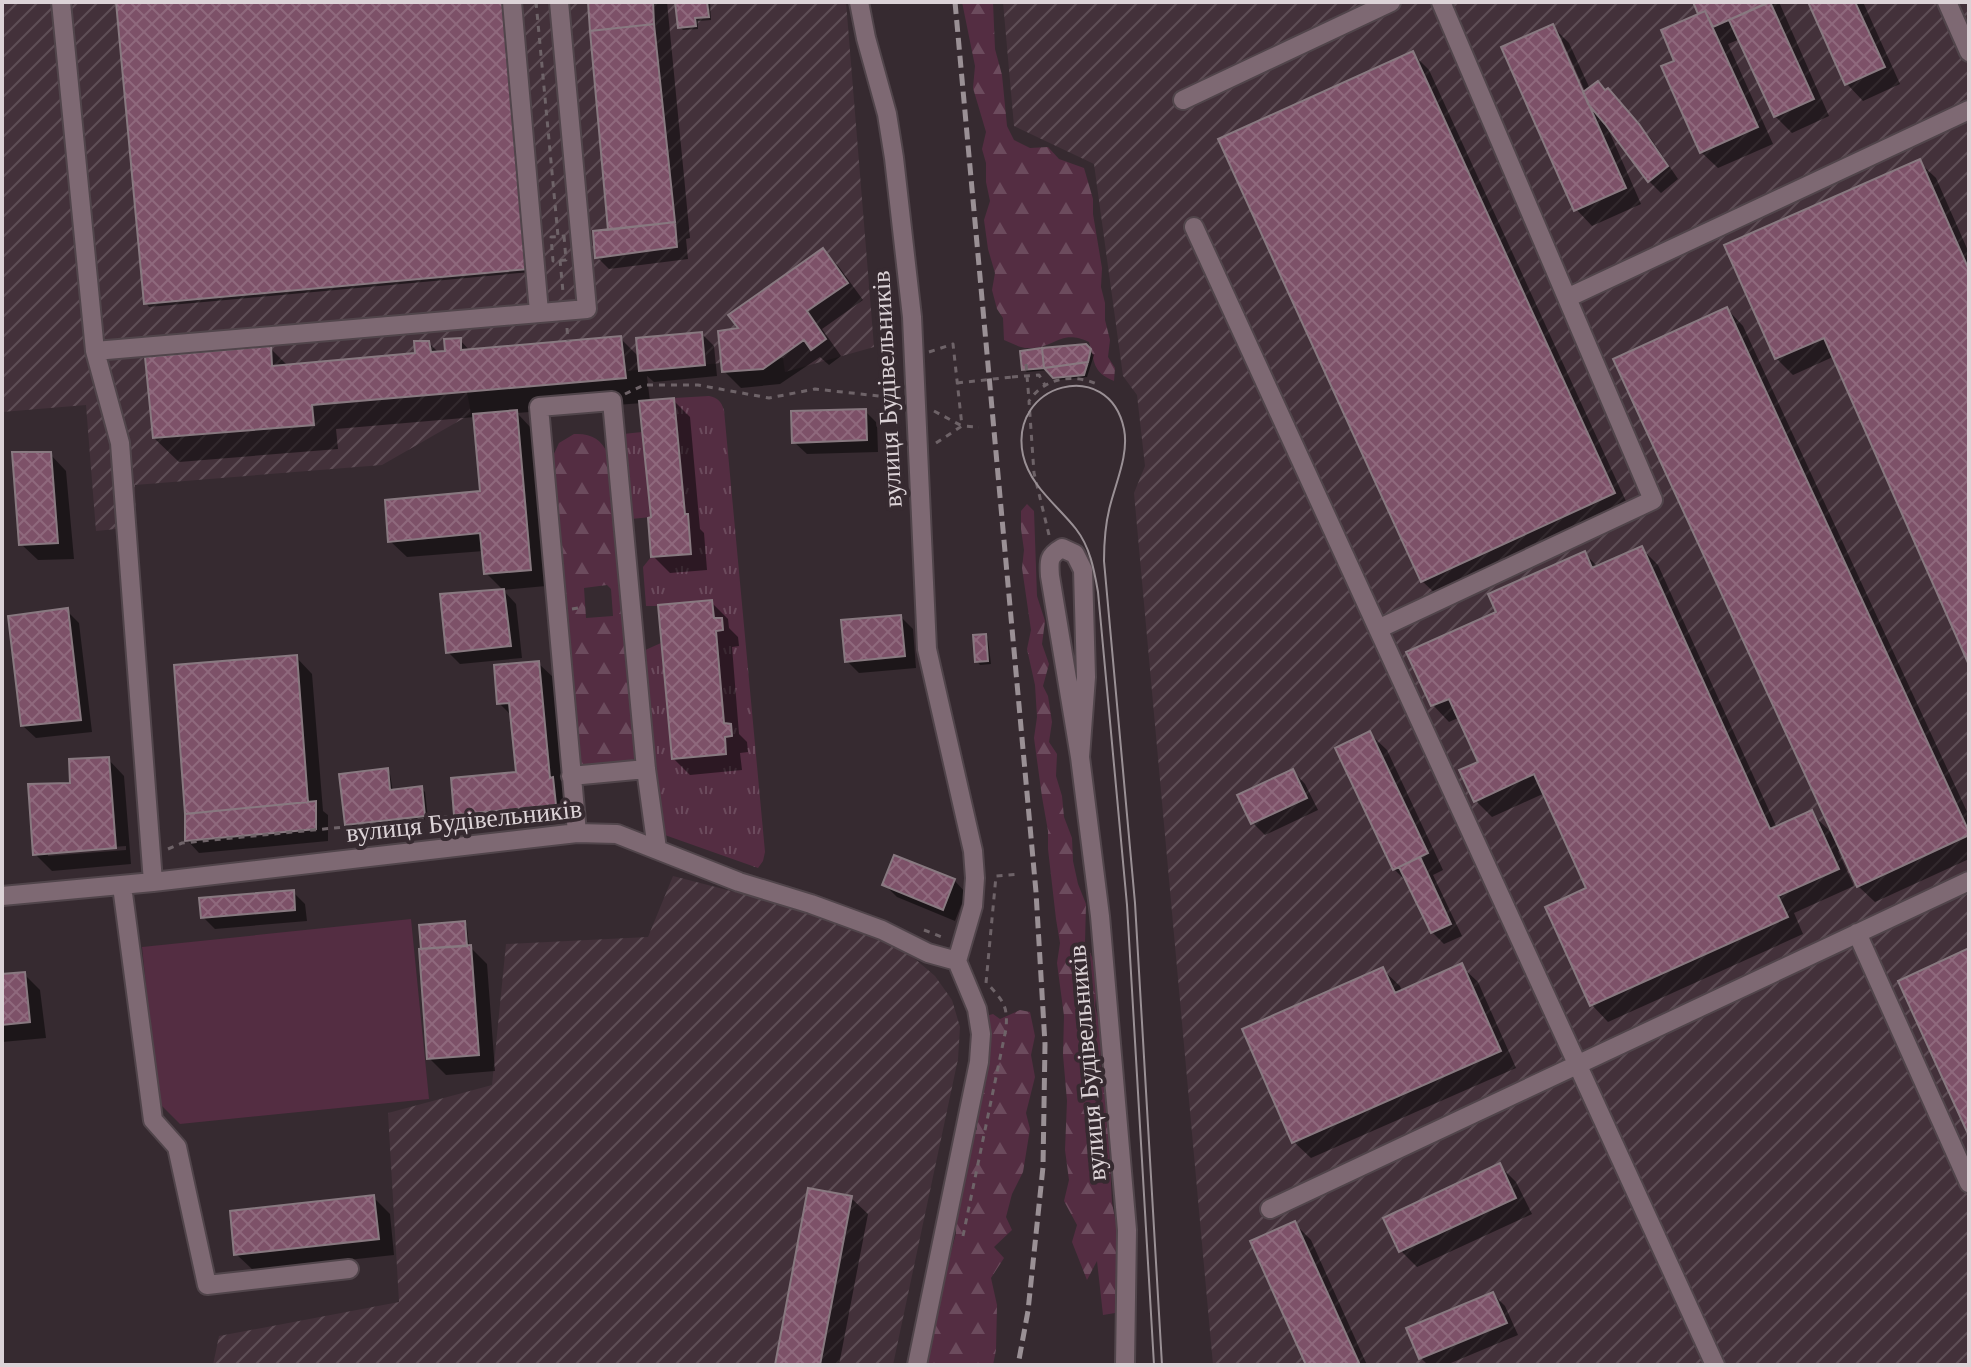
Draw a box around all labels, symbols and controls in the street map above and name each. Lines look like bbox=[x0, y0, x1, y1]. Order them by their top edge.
street label: вулиця Будівельників bbox=[866, 270, 908, 508]
street label: вулиця Будівельників bbox=[345, 794, 583, 848]
street label: вулиця Будівельників bbox=[1062, 944, 1112, 1182]

